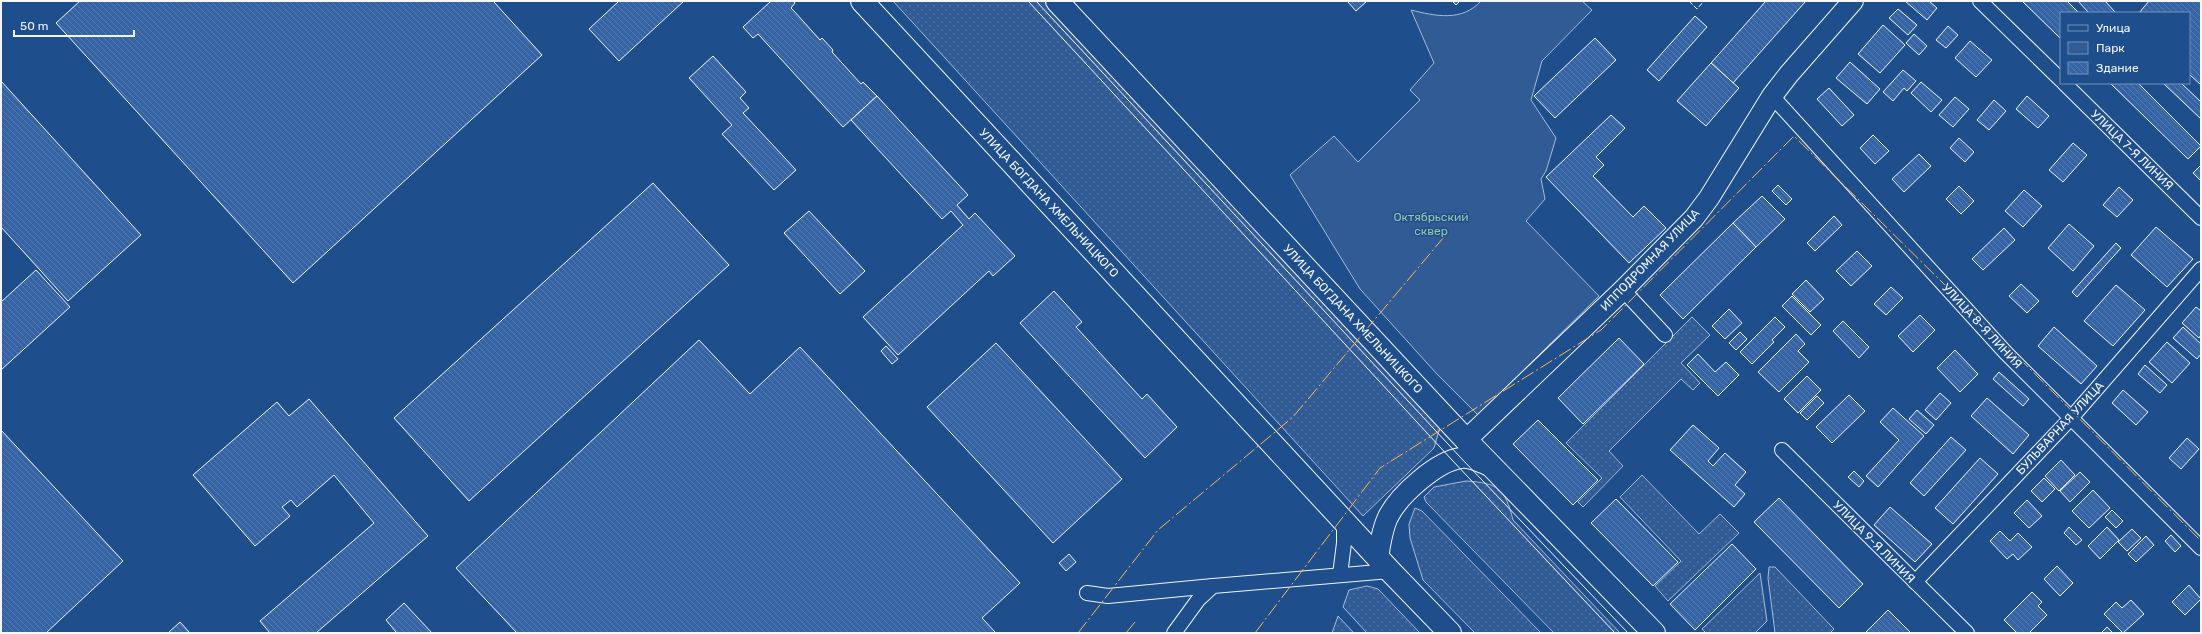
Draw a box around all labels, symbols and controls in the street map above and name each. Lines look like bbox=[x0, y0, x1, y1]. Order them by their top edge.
scale bar bbox=[14, 12, 134, 38]
legend bbox=[2060, 12, 2190, 84]
text: 50 m bbox=[20, 19, 48, 33]
text: Улица bbox=[2096, 21, 2130, 35]
text: Парк bbox=[2096, 41, 2125, 55]
text: Здание bbox=[2096, 61, 2139, 75]
street label: УЛИЦА 7-Я ЛИНИЯ bbox=[2088, 107, 2176, 193]
street label: УЛИЦА БОГДАНА ХМЕЛЬНИЦКОГО bbox=[976, 126, 1122, 280]
street label: ИППОДРОМНАЯ УЛИЦА bbox=[1598, 206, 1702, 314]
park label: Октябрьский сквер bbox=[1393, 210, 1469, 238]
street label: УЛИЦА БОГДАНА ХМЕЛЬНИЦКОГО bbox=[1280, 242, 1426, 396]
street label: УЛИЦА 8-Я ЛИНИЯ bbox=[1939, 281, 2025, 371]
street label: БУЛЬВАРНАЯ УЛИЦА bbox=[2013, 379, 2107, 477]
street label: УЛИЦА 9-Я ЛИНИЯ bbox=[1830, 498, 1918, 586]

